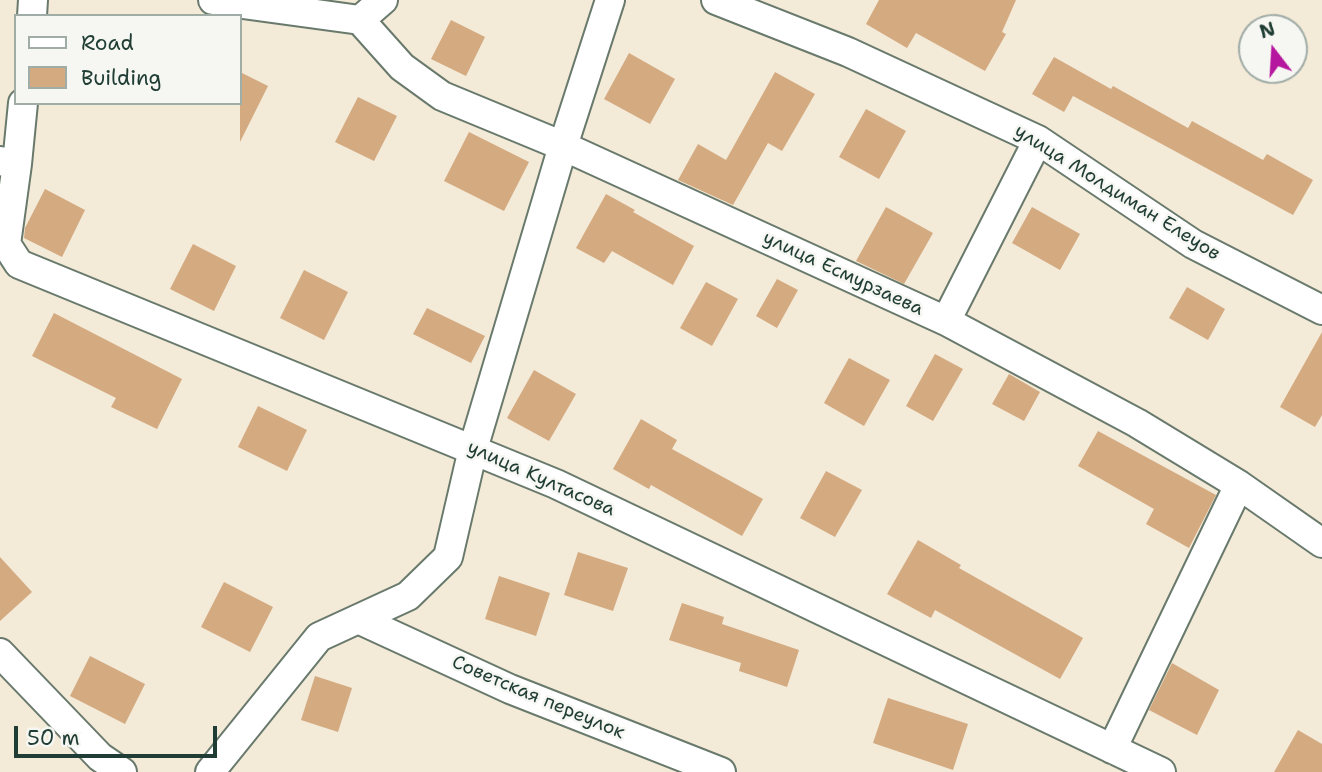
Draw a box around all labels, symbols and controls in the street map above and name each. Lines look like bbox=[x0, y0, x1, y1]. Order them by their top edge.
legend bbox=[14, 14, 242, 105]
north arrow bbox=[1238, 14, 1308, 84]
text: N bbox=[1256, 16, 1278, 45]
text: Road bbox=[81, 29, 134, 57]
text: Building bbox=[81, 64, 161, 92]
street label: улица Молдиман Елеуов bbox=[1010, 120, 1224, 266]
street label: улица Есмурзаева bbox=[759, 227, 927, 321]
street label: улица Култасова bbox=[464, 436, 618, 522]
street label: Советская переулок bbox=[448, 651, 628, 745]
scale bar bbox=[18, 712, 220, 756]
text: 50 m bbox=[27, 724, 80, 752]

